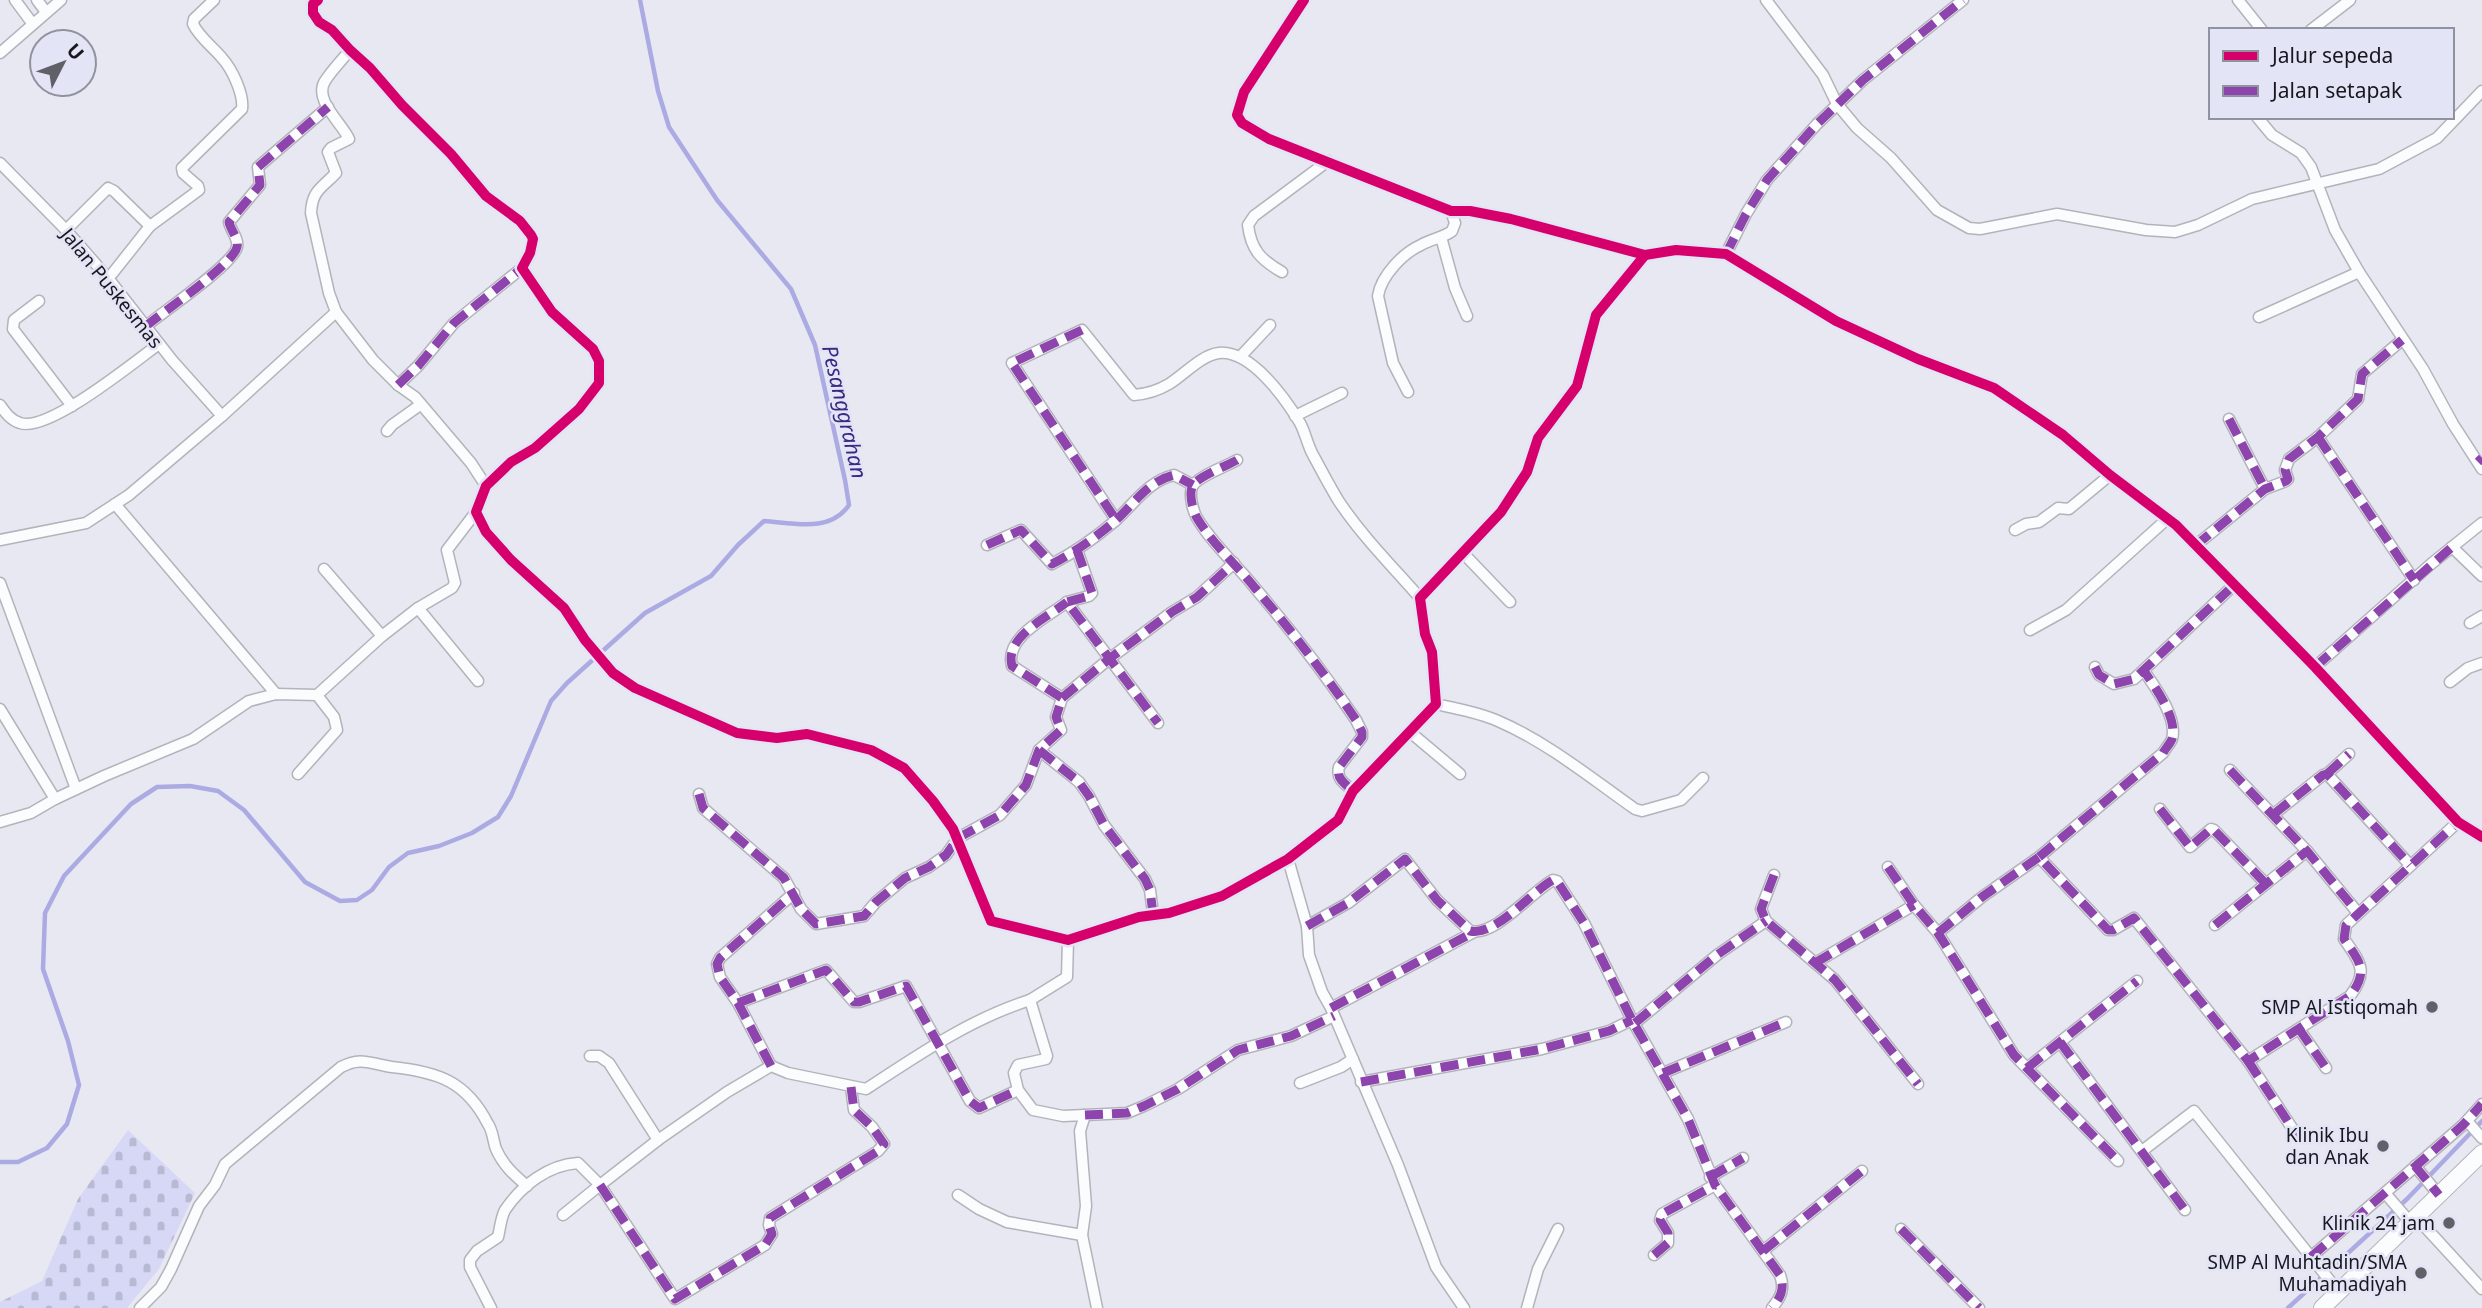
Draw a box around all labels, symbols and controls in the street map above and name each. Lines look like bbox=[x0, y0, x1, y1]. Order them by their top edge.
north arrow bbox=[28, 28, 98, 98]
legend bbox=[2209, 28, 2454, 119]
text: U bbox=[61, 38, 90, 66]
text: Jalur sepeda bbox=[2270, 41, 2393, 69]
text: Jalan setapak bbox=[2270, 76, 2403, 104]
street label: Jalan Puskesmas bbox=[54, 221, 169, 354]
water label: Pesanggrahan bbox=[816, 342, 874, 481]
place label: SMP Al Istiqomah bbox=[2261, 994, 2418, 1020]
marker: SMP Al Istiqomah bbox=[2424, 999, 2440, 1015]
place label: Klinik Ibu dan Anak bbox=[2285, 1122, 2369, 1170]
marker: Klinik Ibu dan Anak bbox=[2375, 1138, 2391, 1154]
place label: Klinik 24 jam bbox=[2322, 1210, 2435, 1236]
marker: Klinik 24 jam bbox=[2441, 1215, 2457, 1231]
place label: SMP Al Muhtadin/SMA Muhamadiyah bbox=[2207, 1249, 2408, 1297]
marker: SMP Al Muhtadin/SMA Muhamadiyah bbox=[2413, 1265, 2429, 1281]

